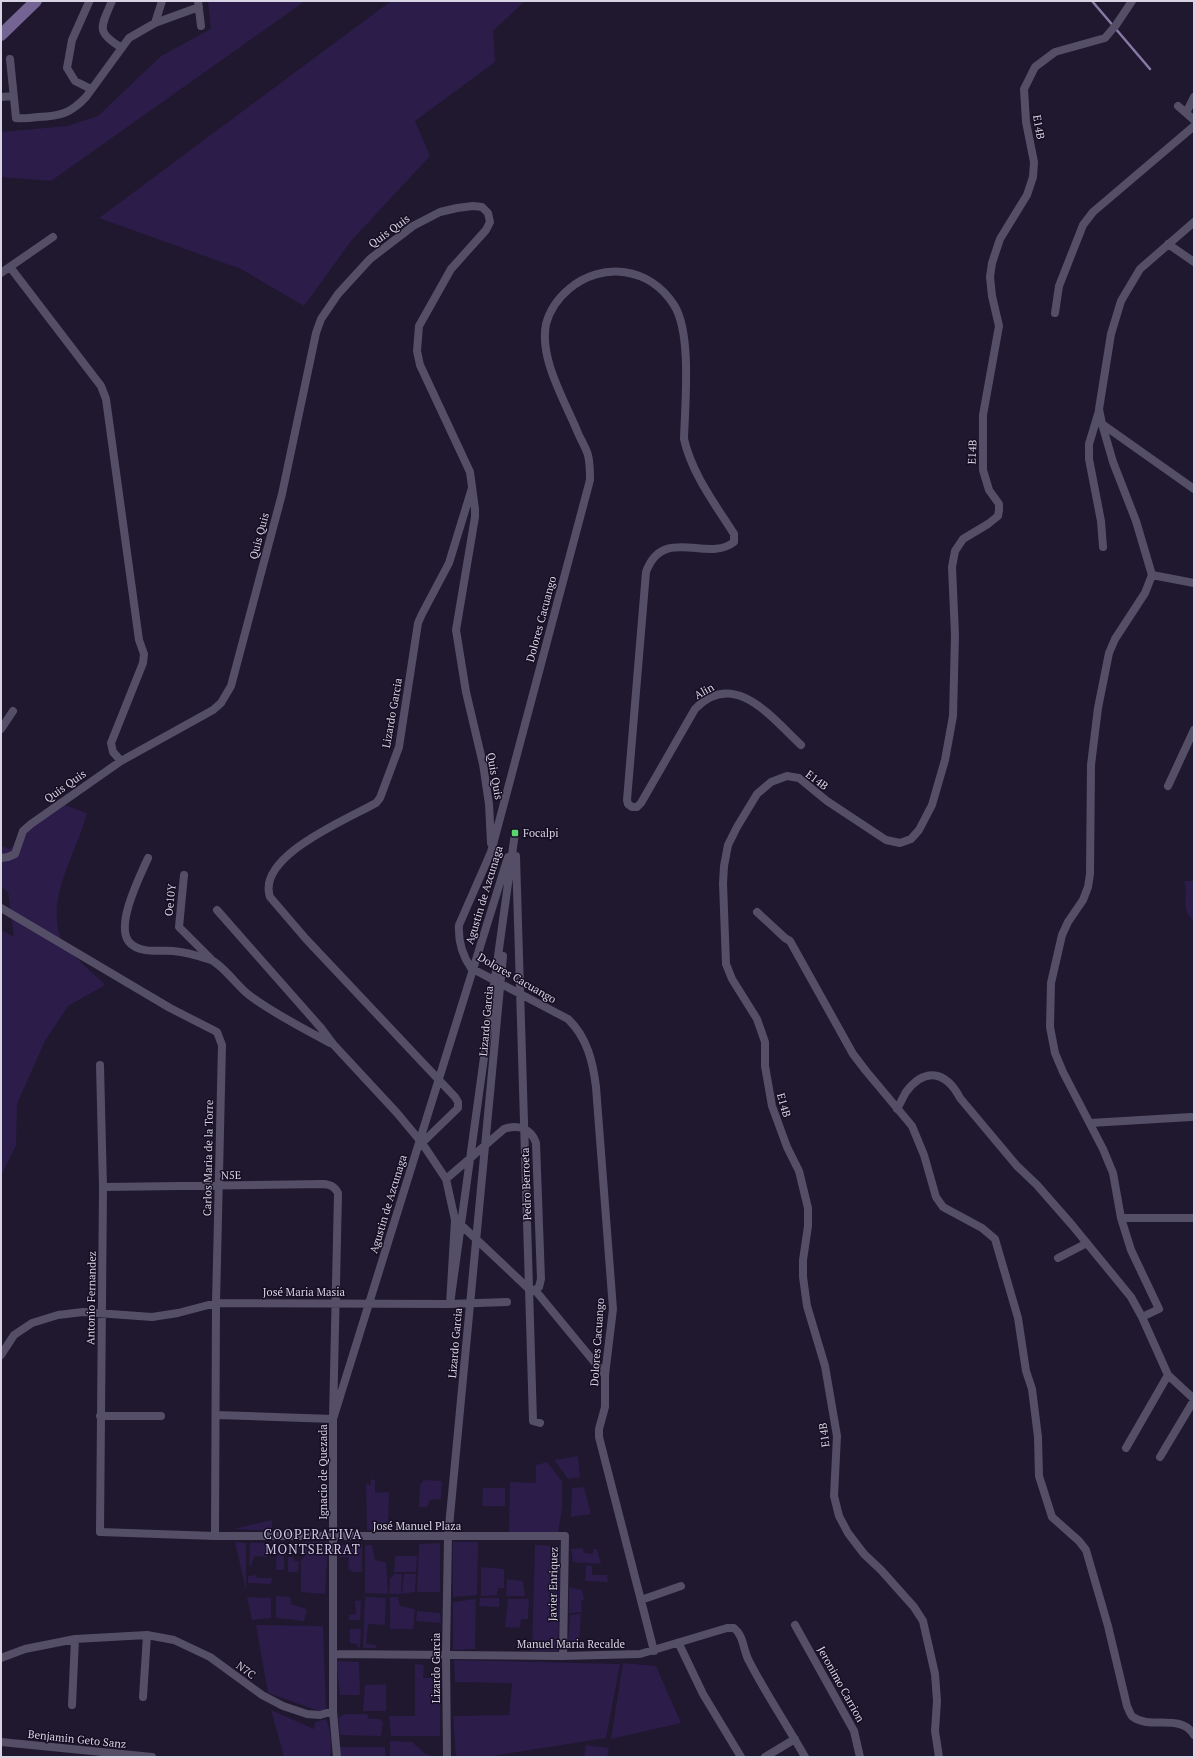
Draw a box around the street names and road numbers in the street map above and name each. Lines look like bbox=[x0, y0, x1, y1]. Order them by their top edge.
street label: E14B bbox=[1030, 114, 1048, 141]
street label: Quis Quis bbox=[366, 211, 413, 251]
street label: E14B bbox=[965, 439, 979, 465]
street label: Quis Quis bbox=[246, 511, 272, 561]
street label: Dolores Cacuango bbox=[523, 574, 559, 664]
street label: Lizardo Garcia bbox=[379, 677, 405, 749]
street label: Alin bbox=[692, 680, 717, 702]
street label: Quis Quis bbox=[484, 751, 506, 801]
street label: Quis Quis bbox=[41, 766, 89, 805]
street label: E14B bbox=[803, 767, 831, 793]
street label: Agustin de Azcunaga bbox=[462, 844, 506, 946]
street label: Oe10Y bbox=[161, 882, 179, 917]
street label: Dolores Cacuango bbox=[475, 950, 559, 1006]
street label: Lizardo Garcia bbox=[476, 985, 496, 1057]
street label: E14B bbox=[774, 1091, 794, 1119]
street label: Carlos Maria de la Torre bbox=[200, 1099, 216, 1216]
street label: Pedro Berroeta bbox=[518, 1147, 534, 1221]
street label: Agustin de Azcunaga bbox=[366, 1153, 410, 1255]
street label: N5E bbox=[221, 1168, 241, 1182]
street label: Antonio Fernandez bbox=[83, 1251, 99, 1345]
street label: José Maria Masia bbox=[263, 1285, 346, 1299]
street label: Dolores Cacuango bbox=[587, 1297, 607, 1387]
street label: Lizardo Garcia bbox=[445, 1307, 465, 1379]
street label: E14B bbox=[816, 1422, 832, 1448]
street label: Ignacio de Quezada bbox=[316, 1424, 330, 1520]
street label: José Manuel Plaza bbox=[373, 1519, 462, 1533]
street label: Javier Enriquez bbox=[545, 1547, 561, 1621]
street label: Lizardo Garcia bbox=[429, 1632, 443, 1703]
street label: Manuel Maria Recalde bbox=[517, 1637, 626, 1651]
street label: Jeronimo Carrion bbox=[814, 1644, 868, 1725]
street label: N7C bbox=[234, 1658, 258, 1682]
street label: Benjamin Geto Sanz bbox=[27, 1727, 127, 1751]

